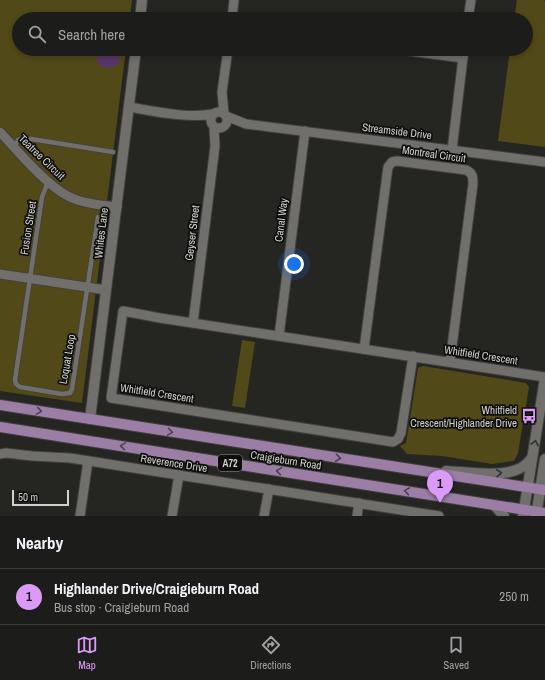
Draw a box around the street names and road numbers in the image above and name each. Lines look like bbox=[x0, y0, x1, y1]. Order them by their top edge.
street label: Streamside Drive bbox=[361, 120, 433, 142]
street label: Teatree Circuit bbox=[16, 131, 68, 183]
street label: Montreal Circuit bbox=[401, 143, 467, 165]
street label: Canal Way bbox=[271, 197, 291, 243]
street label: Fusion Street bbox=[17, 200, 39, 256]
street label: Geyser Street bbox=[182, 204, 202, 261]
street label: Whites Lane bbox=[91, 207, 111, 259]
street label: Loquat Loop bbox=[56, 333, 78, 385]
street label: Whitfield Crescent bbox=[443, 342, 519, 368]
street label: Whitfield Crescent bbox=[119, 380, 195, 406]
street label: Craigieburn Road bbox=[249, 447, 323, 473]
street label: Reverence Drive bbox=[139, 451, 209, 475]
road number: A72 bbox=[218, 455, 242, 471]

